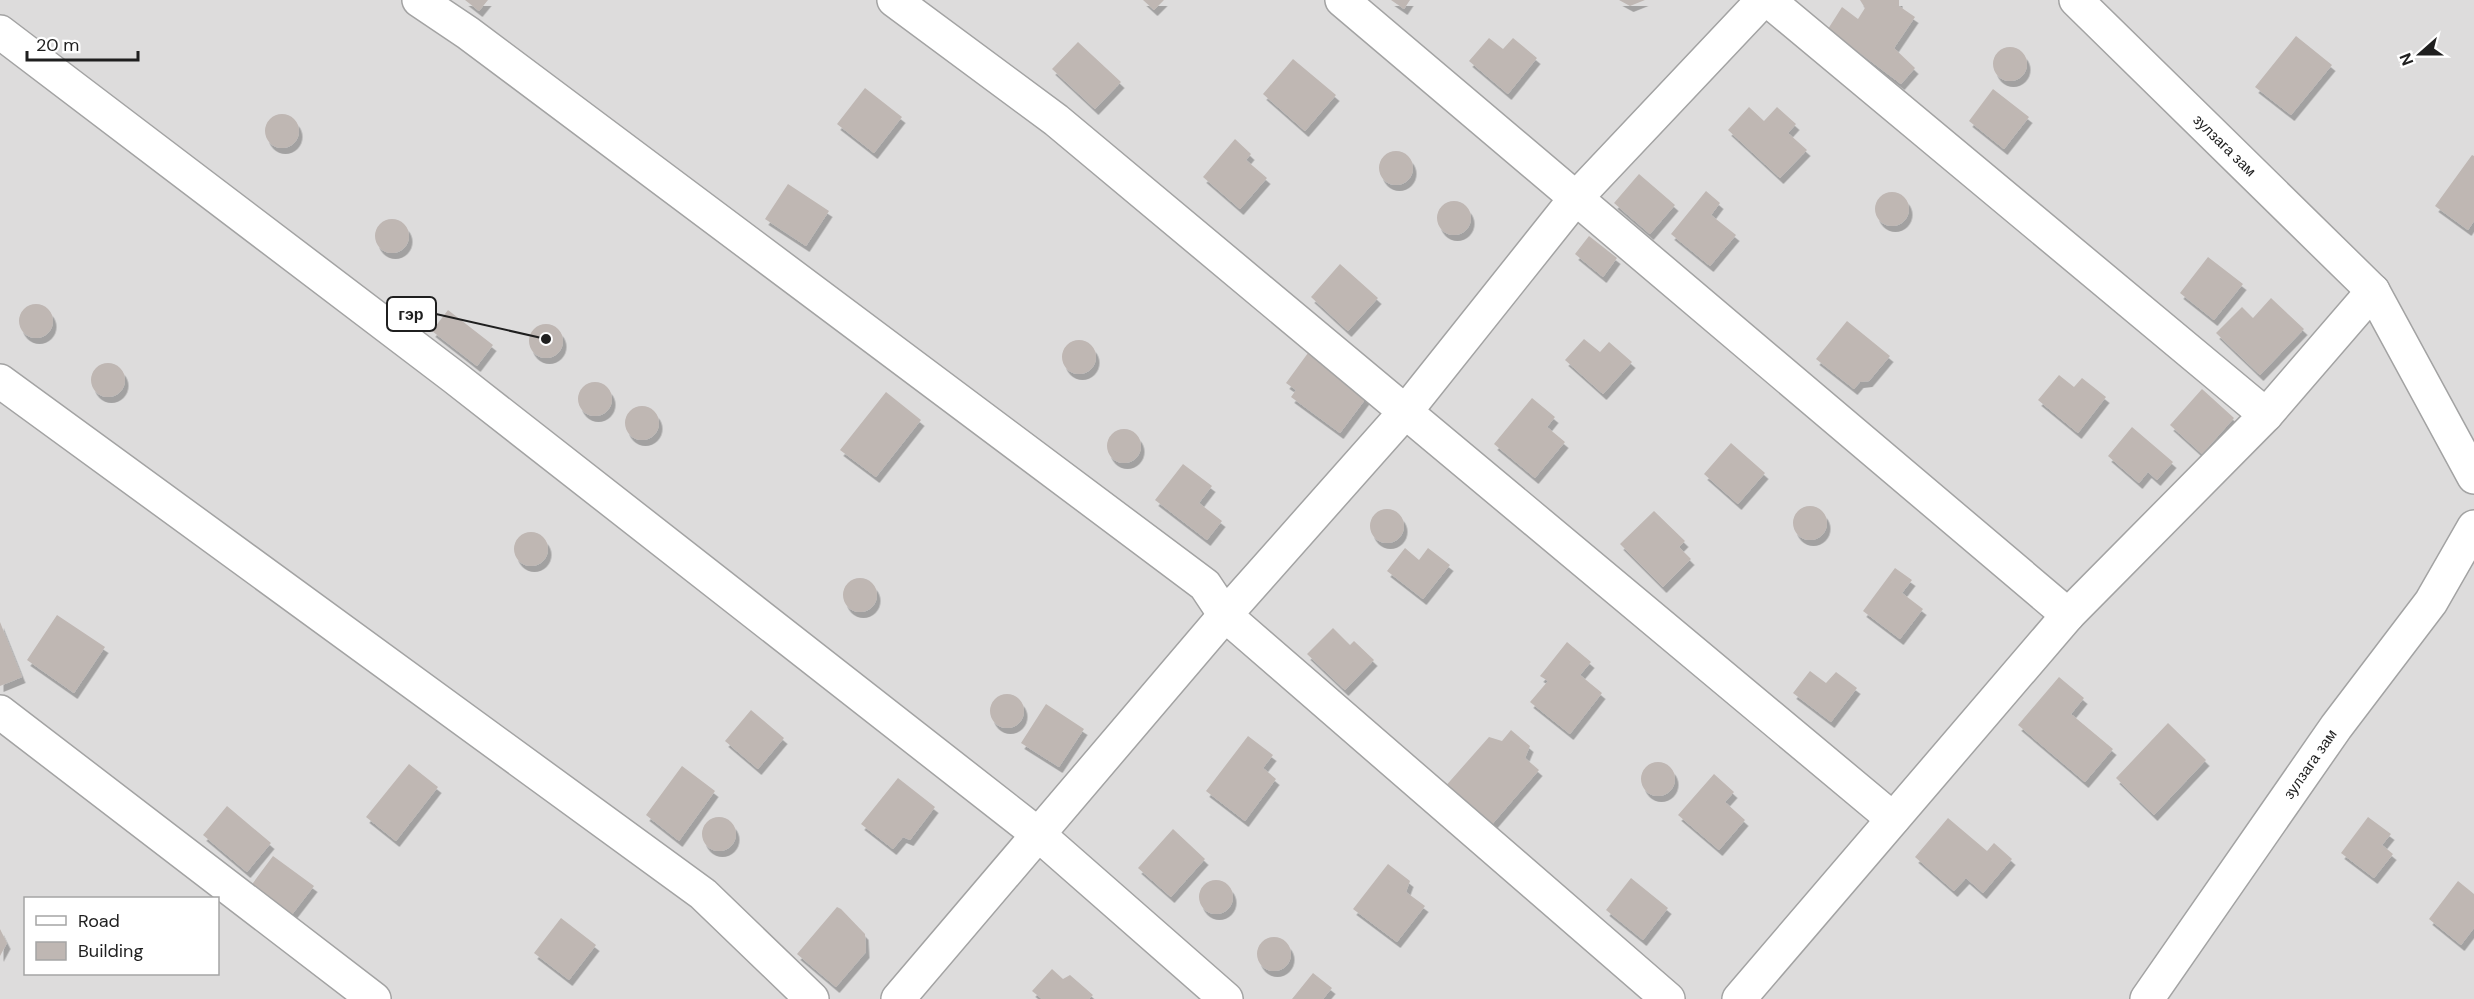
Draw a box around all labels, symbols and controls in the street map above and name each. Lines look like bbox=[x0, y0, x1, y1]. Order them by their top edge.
scale bar bbox=[27, 24, 138, 62]
north arrow bbox=[2390, 24, 2450, 84]
text: 20 m bbox=[36, 33, 79, 57]
text: N bbox=[2395, 50, 2418, 68]
street label: зулзага зам bbox=[2189, 110, 2260, 181]
callout: гэр bbox=[387, 297, 436, 331]
text: гэр bbox=[398, 304, 424, 325]
street label: зулзага зам bbox=[2279, 725, 2342, 803]
legend bbox=[24, 897, 219, 975]
text: Road bbox=[78, 909, 120, 933]
text: Building bbox=[78, 939, 143, 963]

